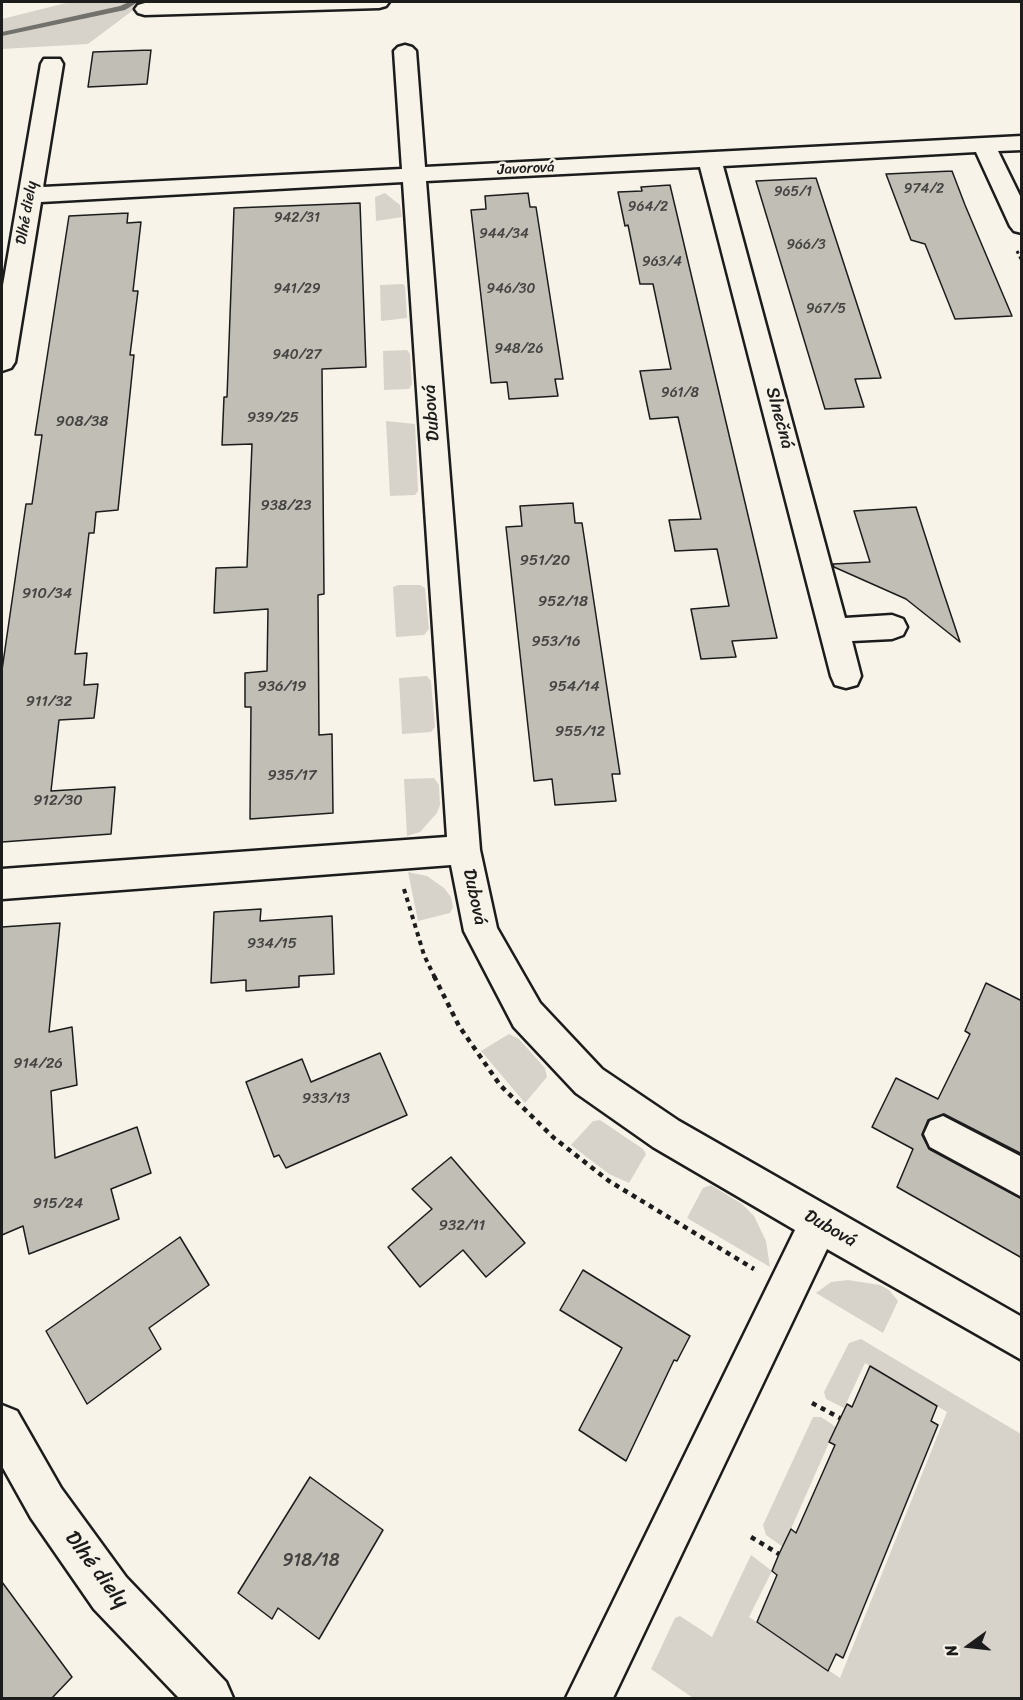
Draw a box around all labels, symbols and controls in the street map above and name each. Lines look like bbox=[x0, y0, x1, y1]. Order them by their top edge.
street label: Javorová bbox=[497, 159, 555, 179]
street label: Dlhé diely bbox=[13, 180, 41, 246]
house number: 974/2 bbox=[904, 181, 944, 197]
house number: 965/1 bbox=[774, 184, 812, 200]
house number: 964/2 bbox=[628, 199, 668, 215]
house number: 942/31 bbox=[274, 210, 320, 226]
house number: 944/34 bbox=[479, 226, 529, 242]
house number: 966/3 bbox=[786, 237, 826, 253]
house number: 963/4 bbox=[642, 254, 682, 270]
house number: 941/29 bbox=[274, 281, 320, 297]
house number: 946/30 bbox=[487, 281, 535, 297]
house number: 967/5 bbox=[806, 301, 846, 317]
house number: 948/26 bbox=[495, 341, 543, 357]
house number: 940/27 bbox=[272, 347, 322, 363]
street label: Dubová bbox=[419, 384, 445, 442]
house number: 961/8 bbox=[661, 385, 699, 401]
street label: Slnečná bbox=[760, 385, 798, 451]
house number: 939/25 bbox=[247, 409, 299, 427]
house number: 908/38 bbox=[56, 413, 108, 431]
house number: 938/23 bbox=[261, 497, 311, 515]
house number: 951/20 bbox=[520, 552, 570, 570]
house number: 910/34 bbox=[22, 585, 72, 603]
house number: 952/18 bbox=[538, 593, 588, 611]
house number: 953/16 bbox=[531, 633, 581, 651]
house number: 936/19 bbox=[257, 678, 307, 696]
house number: 954/14 bbox=[549, 678, 599, 696]
house number: 911/32 bbox=[26, 693, 72, 711]
house number: 955/12 bbox=[555, 723, 605, 741]
house number: 935/17 bbox=[267, 767, 317, 785]
house number: 912/30 bbox=[33, 792, 83, 810]
street label: Dubová bbox=[458, 867, 490, 927]
house number: 934/15 bbox=[247, 935, 297, 953]
house number: 914/26 bbox=[13, 1055, 63, 1073]
house number: 933/13 bbox=[302, 1090, 350, 1108]
house number: 915/24 bbox=[33, 1195, 83, 1213]
street label: Dubová bbox=[800, 1205, 860, 1253]
house number: 932/11 bbox=[439, 1217, 485, 1235]
street label: Dlhé diely bbox=[59, 1526, 133, 1614]
house number: 918/18 bbox=[282, 1550, 340, 1572]
north arrow bbox=[939, 1616, 999, 1676]
text: N bbox=[936, 1642, 967, 1660]

